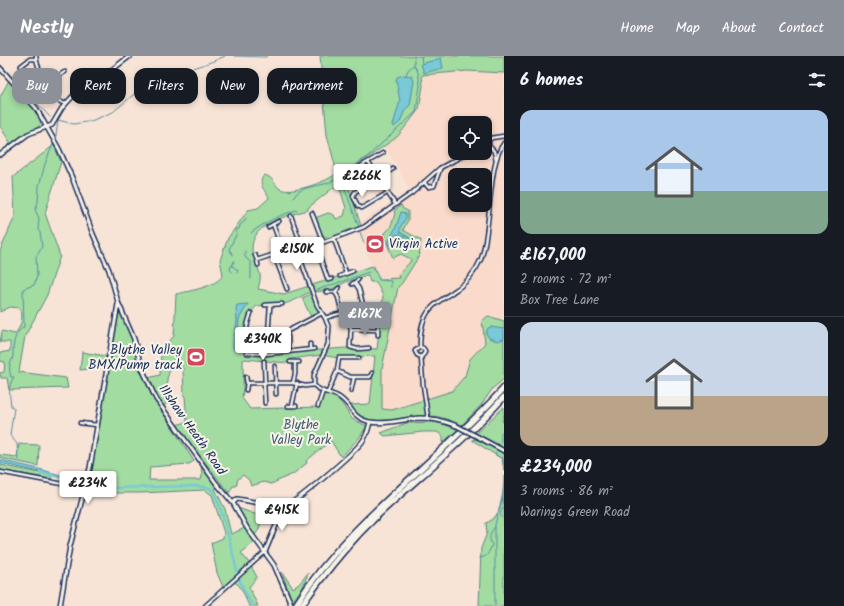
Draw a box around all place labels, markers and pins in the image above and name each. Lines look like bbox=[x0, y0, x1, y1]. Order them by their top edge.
pin: £266K bbox=[334, 164, 390, 198]
sports icon: Virgin Active bbox=[364, 233, 386, 255]
place label: Virgin Active bbox=[389, 234, 458, 255]
pin: £150K bbox=[269, 237, 325, 271]
pin: £167K bbox=[337, 302, 393, 336]
pin: £340K bbox=[235, 327, 291, 361]
place label: Blythe Valley BMX/Pump track bbox=[88, 340, 183, 376]
sports icon: Blythe Valley BMX/Pump track bbox=[185, 346, 207, 368]
pin: £234K bbox=[60, 471, 116, 505]
pin: £415K bbox=[254, 498, 310, 532]

